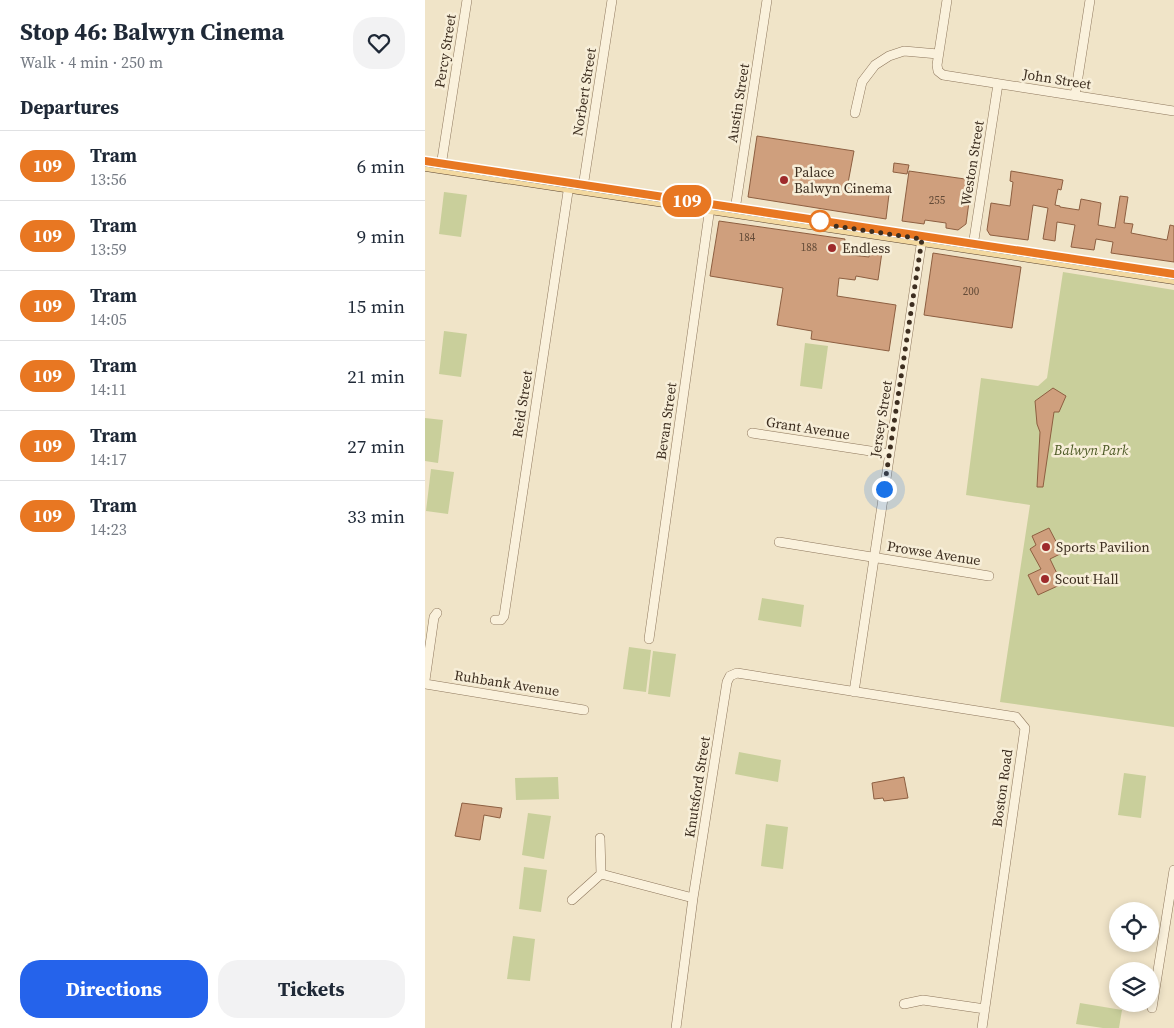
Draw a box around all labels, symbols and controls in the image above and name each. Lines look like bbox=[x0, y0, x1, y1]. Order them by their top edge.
street label: Percy Street bbox=[429, 12, 461, 89]
text: Stop 46: Balwyn Cinema bbox=[20, 15, 284, 48]
button: heart bbox=[353, 17, 405, 69]
street label: Norbert Street bbox=[567, 46, 601, 138]
text: Walk · 4 min · 250 m bbox=[20, 51, 163, 73]
street label: Austin Street bbox=[722, 62, 754, 144]
street label: John Street bbox=[1020, 64, 1093, 94]
text: Departures bbox=[20, 94, 119, 120]
street label: Weston Street bbox=[955, 119, 989, 207]
text: Tram bbox=[90, 142, 137, 168]
text: 109 bbox=[33, 153, 62, 178]
text: 6 min bbox=[357, 153, 405, 179]
place label: Palace Balwyn Cinema bbox=[794, 162, 893, 198]
text: 13:56 bbox=[90, 168, 127, 190]
marker: Palace Balwyn Cinema bbox=[778, 174, 790, 186]
line badge: 109 bbox=[658, 185, 716, 217]
text: 109 bbox=[672, 188, 702, 213]
house number: 255 bbox=[929, 193, 946, 208]
unlabelled marker bbox=[809, 210, 831, 232]
text: Tram bbox=[90, 212, 137, 238]
text: 109 bbox=[33, 223, 62, 248]
text: 9 min bbox=[357, 223, 405, 249]
house number: 184 bbox=[739, 230, 756, 245]
text: 13:59 bbox=[90, 238, 127, 260]
place label: Endless bbox=[842, 238, 890, 258]
house number: 188 bbox=[801, 240, 817, 255]
marker: Endless bbox=[826, 242, 838, 254]
text: Tram bbox=[90, 282, 137, 308]
house number: 200 bbox=[963, 284, 980, 299]
text: 109 bbox=[33, 293, 62, 318]
text: 15 min bbox=[347, 293, 405, 319]
text: 14:05 bbox=[90, 308, 127, 330]
text: Tram bbox=[90, 352, 137, 378]
text: 109 bbox=[33, 363, 62, 388]
text: 21 min bbox=[347, 363, 405, 389]
street label: Reid Street bbox=[507, 369, 537, 439]
text: 14:11 bbox=[90, 378, 127, 400]
street label: Jersey Street bbox=[865, 379, 897, 460]
street label: Bevan Street bbox=[651, 381, 681, 461]
street label: Grant Avenue bbox=[765, 412, 851, 444]
text: Tram bbox=[90, 422, 137, 448]
text: 109 bbox=[33, 433, 62, 458]
text: 27 min bbox=[347, 433, 405, 459]
park label: Balwyn Park bbox=[1053, 440, 1129, 460]
text: 14:17 bbox=[90, 448, 127, 470]
your location bbox=[872, 477, 897, 502]
text: Tram bbox=[90, 492, 137, 518]
text: 109 bbox=[33, 503, 62, 528]
text: 33 min bbox=[347, 503, 405, 529]
text: 14:23 bbox=[90, 518, 127, 540]
street label: Prowse Avenue bbox=[886, 536, 982, 570]
place label: Sports Pavilion bbox=[1056, 537, 1150, 557]
marker: Sports Pavilion bbox=[1040, 541, 1052, 553]
place label: Scout Hall bbox=[1055, 569, 1119, 589]
marker: Scout Hall bbox=[1039, 573, 1051, 585]
street label: Ruhbank Avenue bbox=[453, 665, 561, 701]
street label: Knutsford Street bbox=[679, 735, 715, 839]
street label: Boston Road bbox=[987, 748, 1017, 828]
map controls bbox=[1109, 902, 1159, 1012]
button: locate bbox=[1109, 902, 1159, 952]
button: Directions bbox=[20, 960, 208, 1018]
button: Tickets bbox=[218, 960, 405, 1018]
button: layers bbox=[1109, 962, 1159, 1012]

